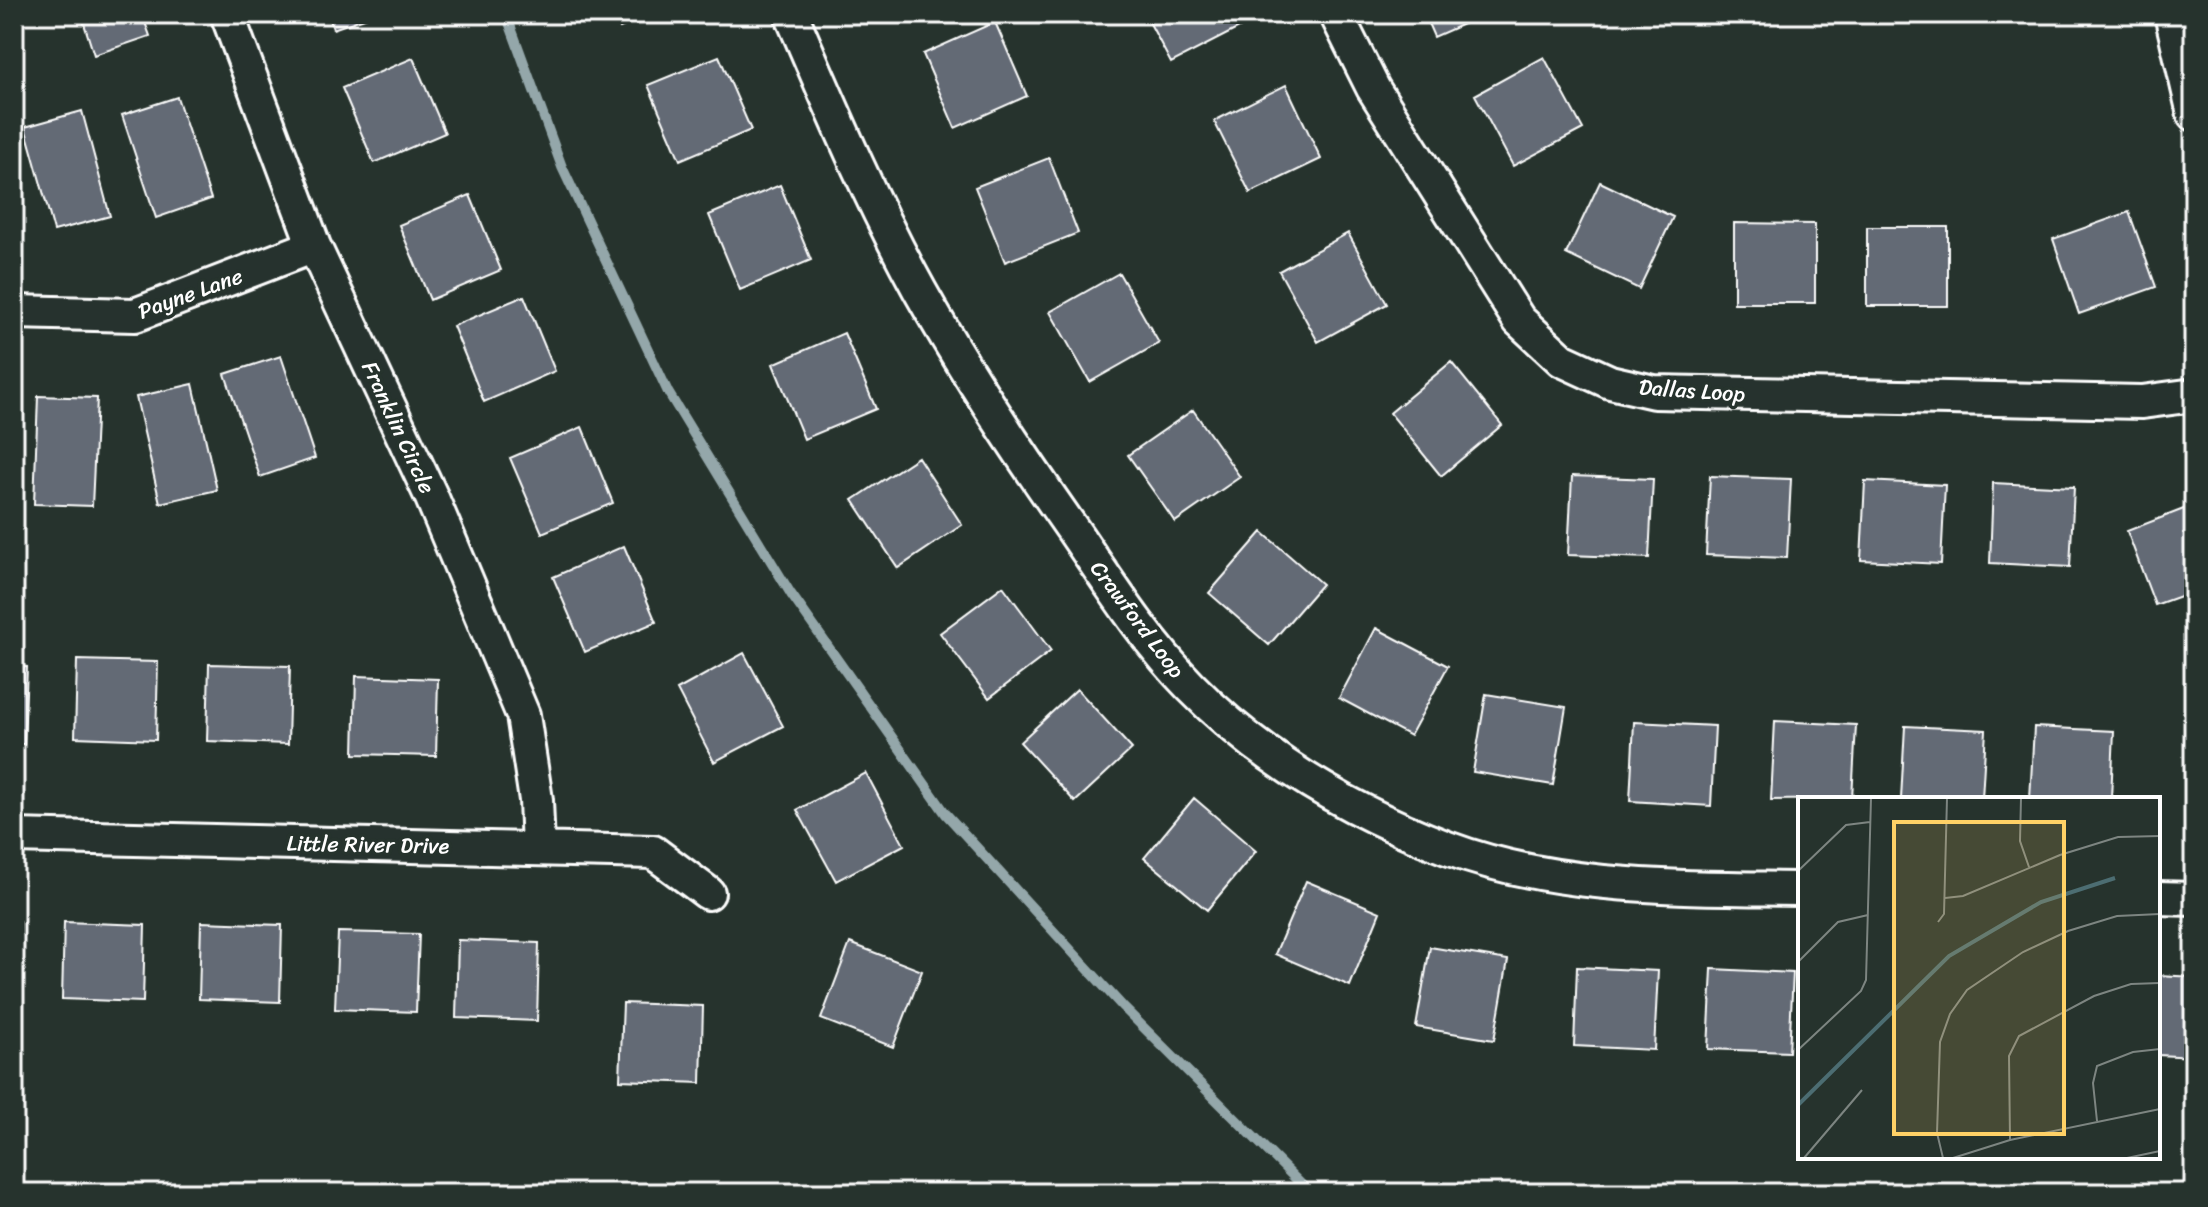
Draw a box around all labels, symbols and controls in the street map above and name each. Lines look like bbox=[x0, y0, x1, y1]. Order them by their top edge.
street label: Payne Lane bbox=[132, 256, 248, 330]
street label: Franklin Circle bbox=[351, 354, 446, 500]
street label: Dallas Loop bbox=[1638, 367, 1747, 414]
street label: Crawford Loop bbox=[1080, 552, 1195, 687]
inset map bbox=[1798, 797, 2160, 1159]
street label: Little River Drive bbox=[286, 824, 450, 865]

